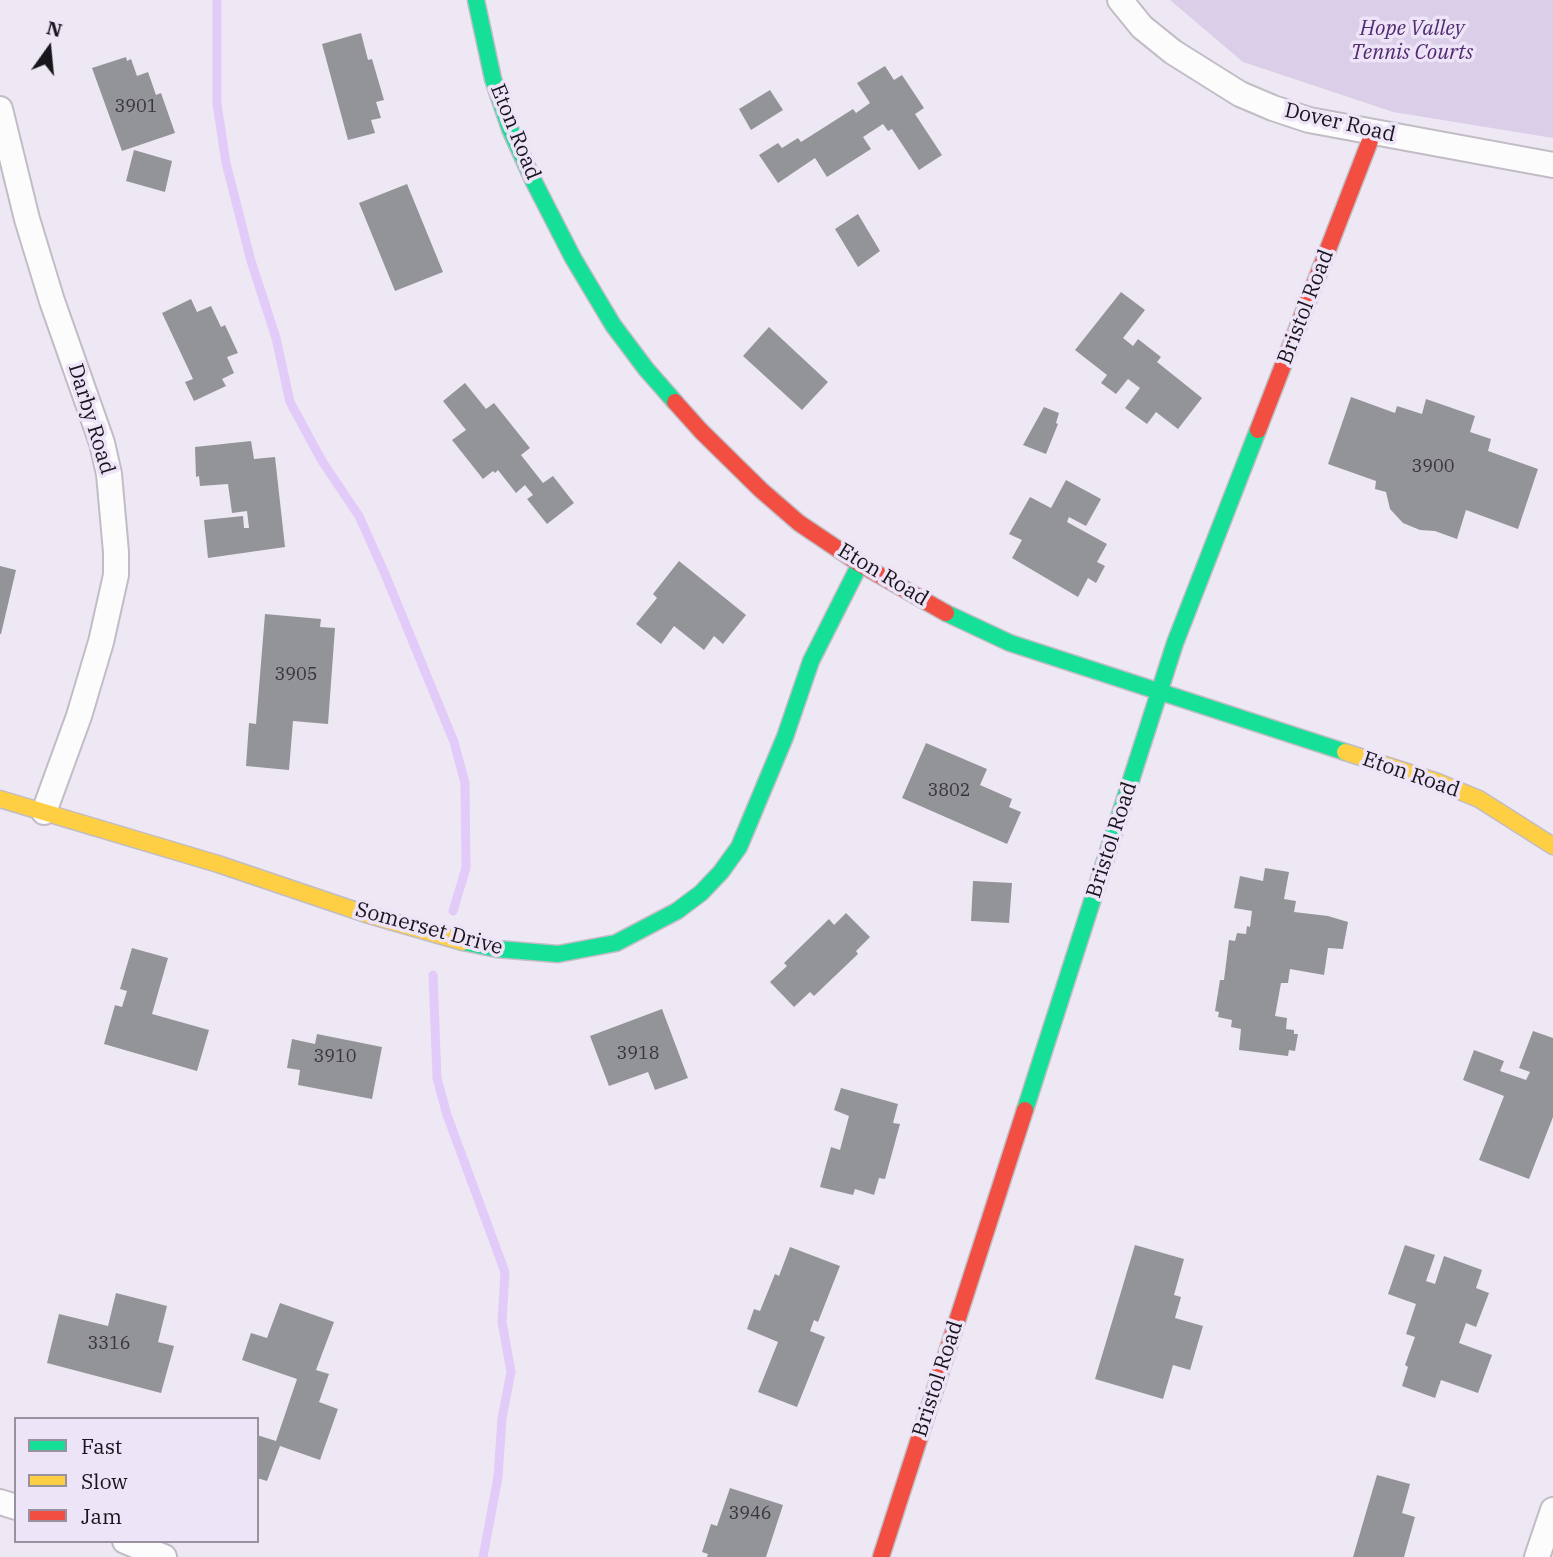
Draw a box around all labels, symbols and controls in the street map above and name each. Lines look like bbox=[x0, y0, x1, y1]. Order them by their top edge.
north arrow bbox=[14, 14, 84, 84]
text: N bbox=[44, 15, 65, 42]
park label: Hope Valley Tennis Courts bbox=[1351, 16, 1473, 66]
street label: Eton Road bbox=[484, 80, 546, 184]
house number: 3901 bbox=[114, 96, 158, 118]
street label: Dover Road bbox=[1282, 98, 1398, 148]
street label: Bristol Road bbox=[1273, 246, 1339, 368]
street label: Darby Road bbox=[62, 361, 120, 477]
house number: 3900 bbox=[1411, 456, 1455, 478]
street label: Eton Road bbox=[833, 538, 933, 612]
house number: 3905 bbox=[274, 664, 318, 686]
street label: Eton Road bbox=[1359, 747, 1463, 803]
street label: Bristol Road bbox=[1081, 779, 1143, 901]
house number: 3802 bbox=[927, 780, 971, 802]
street label: Somerset Drive bbox=[353, 897, 505, 961]
house number: 3918 bbox=[616, 1043, 660, 1065]
house number: 3910 bbox=[313, 1046, 357, 1068]
street label: Bristol Road bbox=[907, 1318, 969, 1440]
house number: 3316 bbox=[87, 1333, 131, 1355]
legend bbox=[14, 1417, 259, 1543]
text: Fast bbox=[81, 1432, 122, 1460]
text: Slow bbox=[81, 1467, 128, 1495]
text: Jam bbox=[81, 1502, 122, 1530]
house number: 3946 bbox=[728, 1503, 772, 1525]

